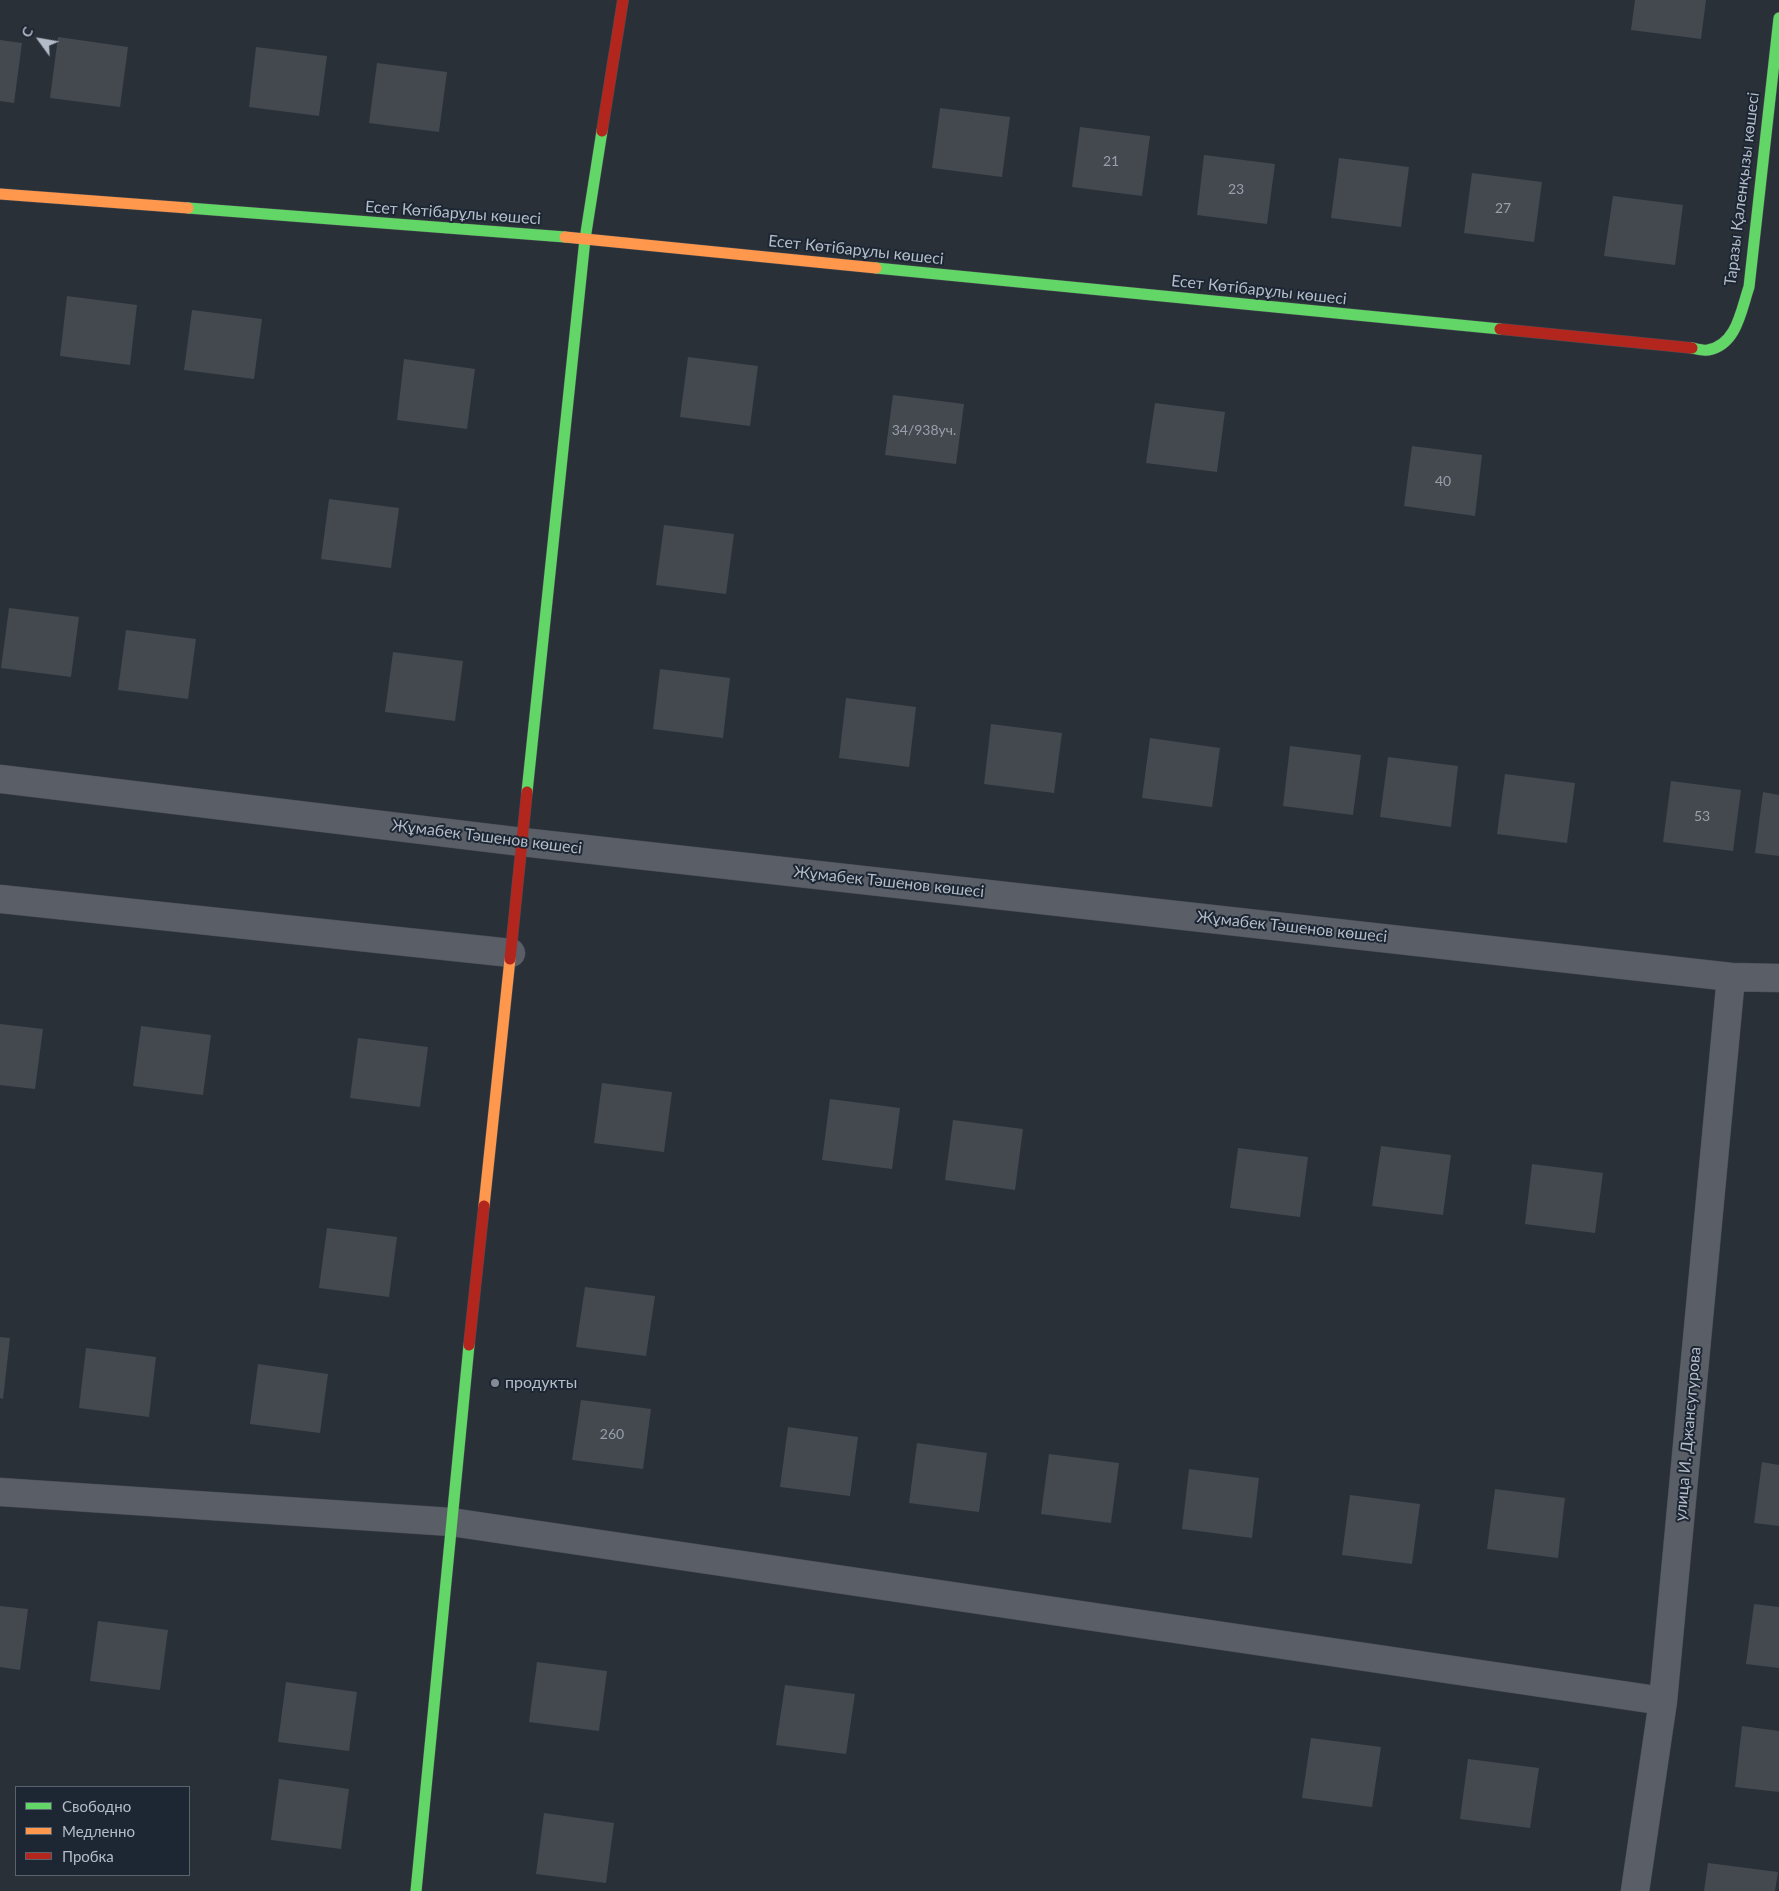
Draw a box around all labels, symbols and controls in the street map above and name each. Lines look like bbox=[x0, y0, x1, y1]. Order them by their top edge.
north arrow bbox=[15, 15, 65, 65]
text: С bbox=[17, 23, 37, 40]
street label: Таразы Қаленқызы көшесі bbox=[1721, 91, 1763, 287]
house number: 21 bbox=[1103, 153, 1119, 169]
house number: 23 bbox=[1228, 181, 1244, 197]
street label: Есет Көтібарұлы көшесі bbox=[364, 197, 542, 229]
house number: 27 bbox=[1495, 200, 1511, 216]
street label: Есет Көтібарұлы көшесі bbox=[767, 231, 945, 269]
street label: Есет Көтібарұлы көшесі bbox=[1170, 271, 1348, 309]
house number: 34/938уч. bbox=[892, 422, 956, 438]
house number: 40 bbox=[1435, 473, 1451, 489]
house number: 53 bbox=[1694, 808, 1710, 824]
street label: Жұмабек Тәшенов көшесі bbox=[391, 816, 583, 858]
street label: Жұмабек Тәшенов көшесі bbox=[793, 862, 985, 902]
street label: Жұмабек Тәшенов көшесі bbox=[1196, 907, 1388, 947]
street label: улица И. Джансугурова bbox=[1671, 1346, 1705, 1522]
place label: продукты bbox=[505, 1373, 577, 1393]
marker: продукты bbox=[489, 1377, 501, 1389]
house number: 260 bbox=[600, 1426, 624, 1442]
legend bbox=[15, 1786, 190, 1876]
text: Свободно bbox=[62, 1797, 131, 1815]
text: Медленно bbox=[62, 1822, 135, 1840]
text: Пробка bbox=[62, 1847, 114, 1865]

